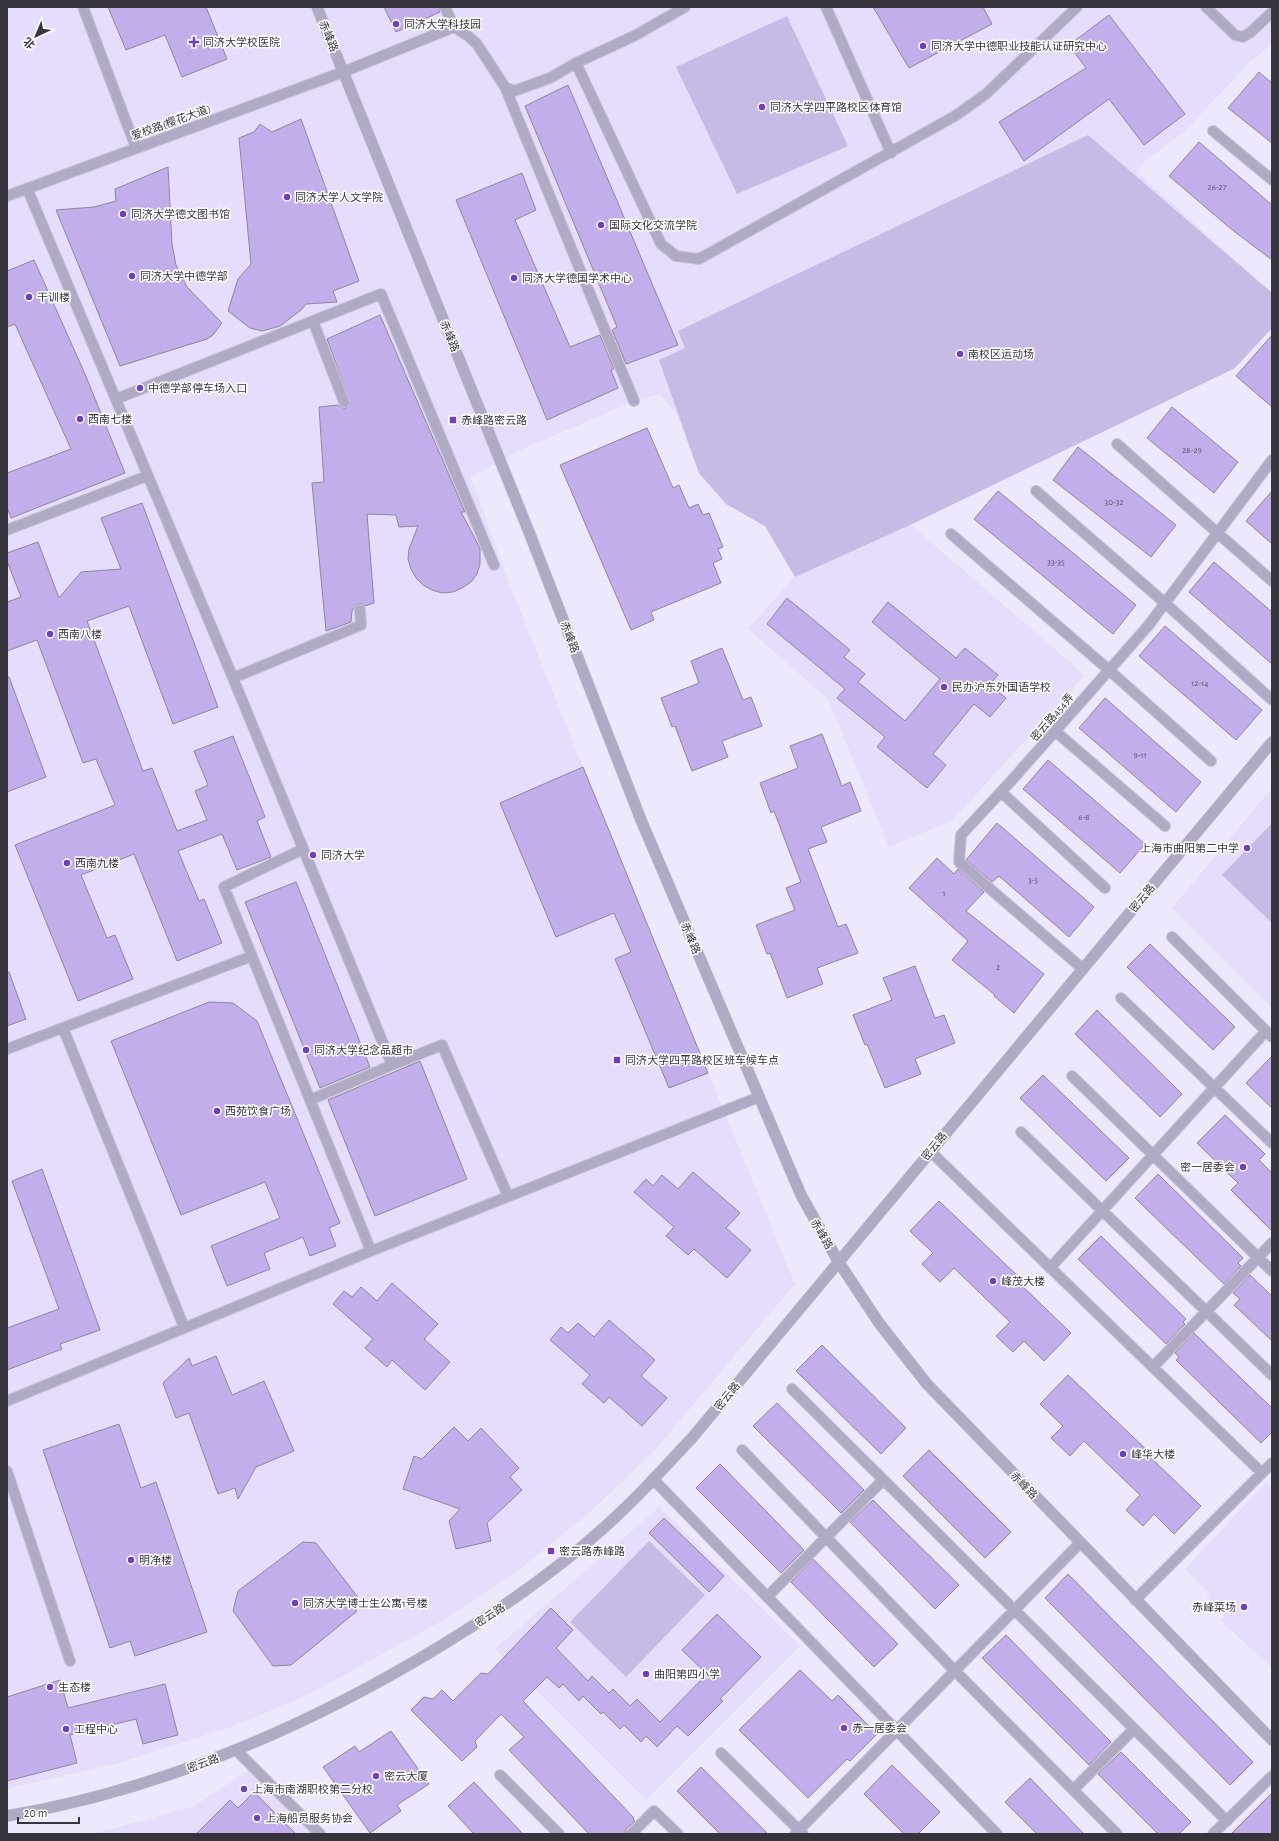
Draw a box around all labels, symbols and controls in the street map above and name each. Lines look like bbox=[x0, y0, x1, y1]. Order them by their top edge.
north arrow bbox=[16, 16, 56, 56]
street label: 赤峰路 bbox=[317, 18, 341, 54]
place label: 同济大学科技园 bbox=[404, 18, 481, 30]
marker: 同济大学科技园 bbox=[391, 19, 401, 29]
text: 北 bbox=[22, 35, 37, 51]
marker: 同济大学校医院 bbox=[188, 36, 200, 48]
place label: 同济大学校医院 bbox=[203, 36, 280, 48]
place label: 同济大学中德职业技能认证研究中心 bbox=[931, 40, 1107, 52]
marker: 同济大学中德职业技能认证研究中心 bbox=[918, 41, 928, 51]
place label: 同济大学四平路校区体育馆 bbox=[770, 101, 902, 113]
street label: 爱校路(樱花大道) bbox=[130, 102, 212, 142]
marker: 同济大学四平路校区体育馆 bbox=[757, 102, 767, 112]
house number: 26-27 bbox=[1208, 183, 1227, 192]
place label: 同济大学人文学院 bbox=[295, 191, 383, 203]
marker: 同济大学人文学院 bbox=[282, 192, 292, 202]
place label: 同济大学德文图书馆 bbox=[131, 208, 230, 220]
marker: 同济大学德文图书馆 bbox=[118, 209, 128, 219]
place label: 国际文化交流学院 bbox=[609, 219, 697, 231]
marker: 国际文化交流学院 bbox=[596, 220, 606, 230]
place label: 同济大学中德学部 bbox=[140, 270, 228, 282]
marker: 同济大学中德学部 bbox=[127, 271, 137, 281]
place label: 同济大学德国学术中心 bbox=[522, 272, 632, 284]
marker: 同济大学德国学术中心 bbox=[509, 273, 519, 283]
place label: 干训楼 bbox=[37, 291, 70, 303]
marker: 干训楼 bbox=[24, 292, 34, 302]
street label: 赤峰路 bbox=[438, 318, 462, 354]
place label: 南校区运动场 bbox=[968, 348, 1034, 360]
marker: 南校区运动场 bbox=[955, 349, 965, 359]
place label: 中德学部停车场入口 bbox=[148, 382, 247, 394]
marker: 中德学部停车场入口 bbox=[135, 383, 145, 393]
marker: 西南七楼 bbox=[75, 414, 85, 424]
place label: 西南七楼 bbox=[88, 414, 132, 425]
place label: 赤峰路密云路 bbox=[461, 414, 527, 426]
marker: 赤峰路密云路 bbox=[448, 415, 458, 425]
house number: 28-29 bbox=[1182, 446, 1202, 455]
house number: 30-32 bbox=[1104, 498, 1124, 507]
house number: 33-35 bbox=[1047, 558, 1065, 567]
street label: 赤峰路 bbox=[558, 619, 582, 655]
marker: 西南八楼 bbox=[45, 629, 55, 639]
place label: 西南八楼 bbox=[58, 629, 102, 640]
house number: 12-14 bbox=[1191, 679, 1209, 688]
place label: 民办沪东外国语学校 bbox=[952, 681, 1051, 693]
marker: 民办沪东外国语学校 bbox=[939, 682, 949, 692]
street label: 密云路454弄 bbox=[1028, 691, 1076, 743]
house number: 9-11 bbox=[1133, 751, 1147, 760]
house number: 6-8 bbox=[1078, 813, 1090, 822]
place label: 上海市曲阳第二中学 bbox=[1140, 842, 1239, 854]
marker: 上海市曲阳第二中学 bbox=[1242, 843, 1252, 853]
place label: 同济大学 bbox=[321, 849, 365, 861]
marker: 同济大学 bbox=[308, 850, 318, 860]
marker: 西南九楼 bbox=[62, 858, 72, 868]
place label: 西南九楼 bbox=[75, 858, 119, 869]
house number: 3-5 bbox=[1028, 876, 1038, 885]
street label: 密云路 bbox=[1127, 882, 1157, 914]
house number: 1 bbox=[942, 889, 946, 898]
street label: 赤峰路 bbox=[679, 920, 703, 956]
house number: 2 bbox=[996, 963, 1000, 972]
place label: 同济大学纪念品超市 bbox=[314, 1044, 413, 1056]
marker: 同济大学纪念品超市 bbox=[301, 1045, 311, 1055]
place label: 同济大学四平路校区班车候车点 bbox=[625, 1054, 779, 1066]
marker: 同济大学四平路校区班车候车点 bbox=[612, 1055, 622, 1065]
place label: 西苑饮食广场 bbox=[225, 1105, 291, 1117]
marker: 西苑饮食广场 bbox=[212, 1106, 222, 1116]
street label: 密云路 bbox=[919, 1130, 949, 1162]
place label: 密一居委会 bbox=[1180, 1161, 1235, 1173]
marker: 密一居委会 bbox=[1238, 1162, 1248, 1172]
street label: 赤峰路 bbox=[809, 1217, 835, 1251]
place label: 峰茂大楼 bbox=[1001, 1275, 1045, 1287]
marker: 峰茂大楼 bbox=[988, 1276, 998, 1286]
street label: 密云路 bbox=[712, 1380, 742, 1412]
place label: 峰华大楼 bbox=[1131, 1448, 1175, 1460]
marker: 峰华大楼 bbox=[1118, 1449, 1128, 1459]
street label: 赤峰路 bbox=[1008, 1469, 1040, 1501]
place label: 密云路赤峰路 bbox=[559, 1545, 625, 1557]
marker: 密云路赤峰路 bbox=[546, 1546, 556, 1556]
place label: 明净楼 bbox=[139, 1554, 172, 1566]
marker: 明净楼 bbox=[126, 1555, 136, 1565]
place label: 同济大学博士生公寓1号楼 bbox=[303, 1597, 428, 1609]
marker: 同济大学博士生公寓1号楼 bbox=[290, 1598, 300, 1608]
street label: 密云路 bbox=[473, 1601, 507, 1629]
place label: 赤峰菜场 bbox=[1192, 1601, 1236, 1613]
marker: 赤峰菜场 bbox=[1239, 1602, 1249, 1612]
place label: 曲阳第四小学 bbox=[654, 1668, 720, 1680]
marker: 曲阳第四小学 bbox=[641, 1669, 651, 1679]
marker: 生态楼 bbox=[45, 1682, 55, 1692]
place label: 生态楼 bbox=[58, 1682, 91, 1693]
place label: 赤一居委会 bbox=[852, 1722, 907, 1734]
place label: 工程中心 bbox=[74, 1723, 118, 1735]
marker: 赤一居委会 bbox=[839, 1723, 849, 1733]
marker: 工程中心 bbox=[61, 1724, 71, 1734]
street label: 密云路 bbox=[185, 1752, 221, 1774]
place label: 密云大厦 bbox=[384, 1770, 428, 1782]
marker: 密云大厦 bbox=[371, 1771, 381, 1781]
place label: 上海市南湖职校第二分校 bbox=[252, 1783, 373, 1795]
marker: 上海市南湖职校第二分校 bbox=[239, 1784, 249, 1794]
scale bar bbox=[18, 1799, 79, 1825]
text: 20 m bbox=[24, 1807, 47, 1819]
place label: 上海船员服务协会 bbox=[265, 1812, 353, 1824]
marker: 上海船员服务协会 bbox=[252, 1813, 262, 1823]

